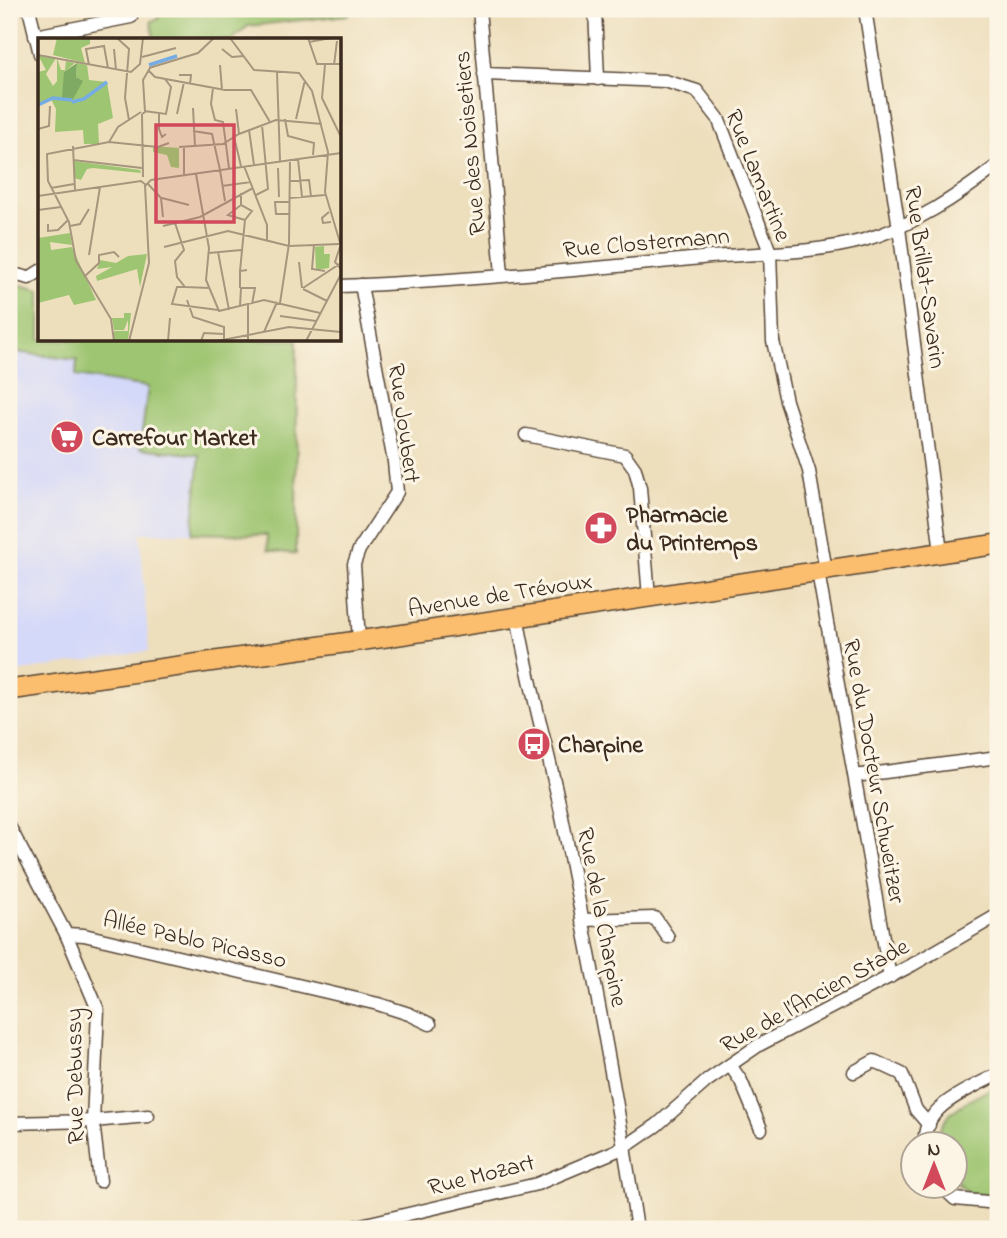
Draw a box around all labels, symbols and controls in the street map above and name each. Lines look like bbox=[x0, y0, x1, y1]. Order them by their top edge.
inset map bbox=[38, 38, 341, 341]
street label: Rue des Noisetiers bbox=[446, 49, 497, 236]
street label: Rue Lamartine bbox=[714, 105, 799, 247]
street label: Rue Brillat-Savarin bbox=[893, 184, 954, 371]
street label: Rue Clostermann bbox=[561, 220, 731, 269]
street label: Rue Joubert bbox=[377, 361, 428, 485]
supermarket icon: Carrefour Market bbox=[48, 418, 86, 456]
place label: Carrefour Market bbox=[92, 422, 258, 457]
place label: Pharmacie du Printemps bbox=[626, 499, 758, 562]
pharmacy icon: Pharmacie du Printemps bbox=[582, 509, 620, 547]
street label: Avenue de Trévoux bbox=[406, 565, 595, 628]
street label: Rue du Docteur Schweitzer bbox=[832, 636, 913, 907]
bus stop icon: Charpine bbox=[515, 725, 553, 763]
place label: Charpine bbox=[558, 729, 644, 764]
street label: Rue de la Charpine bbox=[566, 825, 635, 1010]
street label: Allée Pablo Picasso bbox=[99, 903, 290, 980]
street label: Rue de l’Ancien Stade bbox=[714, 931, 916, 1064]
street label: Rue Debussy bbox=[58, 1008, 96, 1144]
north arrow bbox=[898, 1130, 968, 1200]
text: N bbox=[928, 1137, 941, 1164]
street label: Rue Mozart bbox=[424, 1146, 539, 1207]

